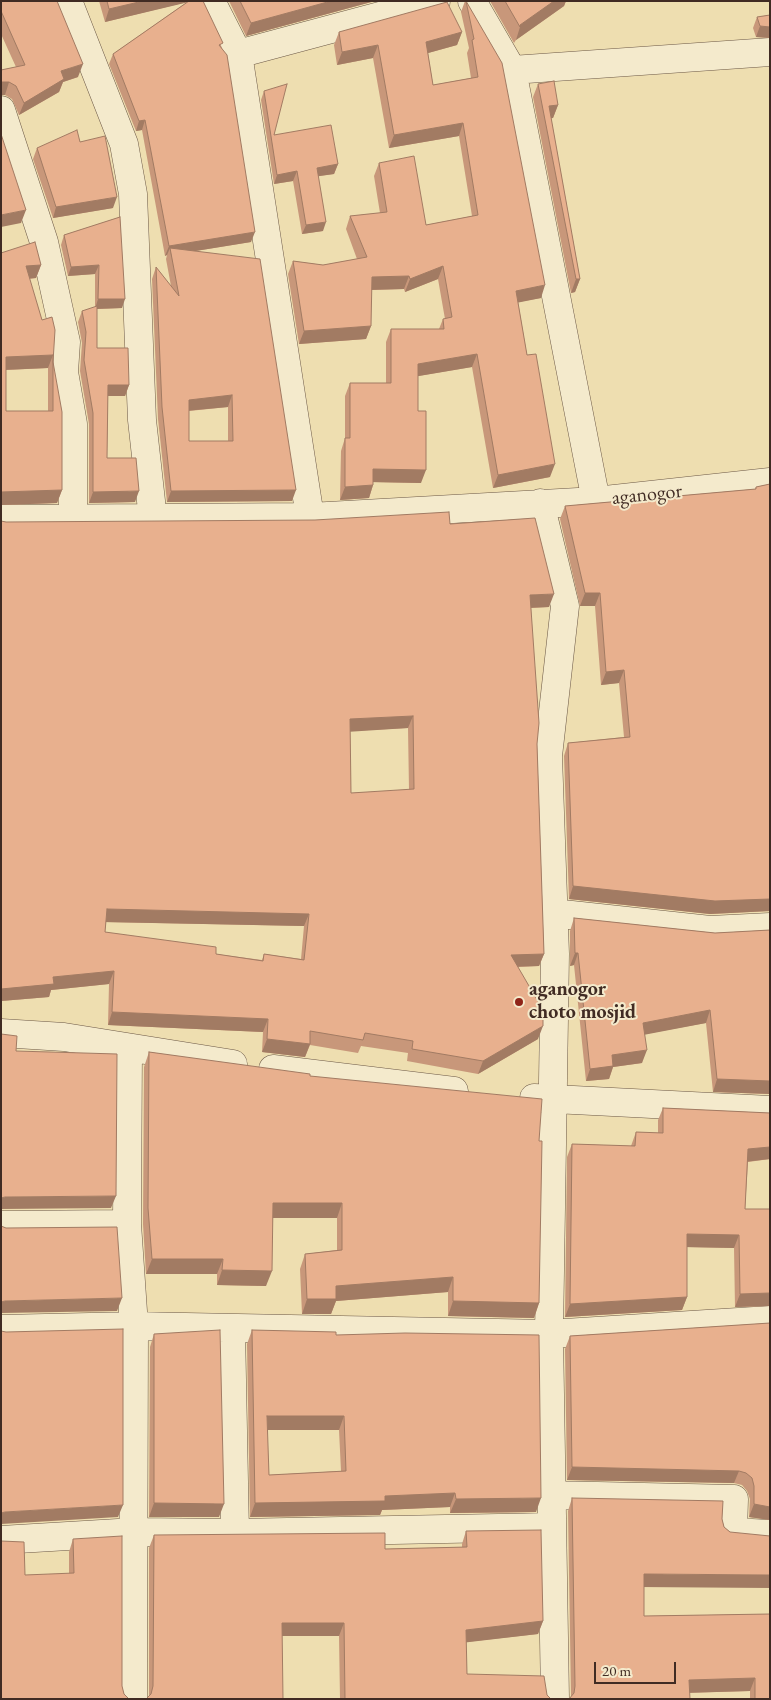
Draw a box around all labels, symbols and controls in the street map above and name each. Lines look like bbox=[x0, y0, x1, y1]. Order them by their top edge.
street label: aganogor bbox=[611, 479, 683, 511]
place label: aganogor choto mosjid bbox=[529, 978, 636, 1025]
marker: aganogor choto mosjid bbox=[513, 996, 525, 1008]
scale bar bbox=[596, 1652, 678, 1684]
text: 20 m bbox=[602, 1661, 631, 1680]

